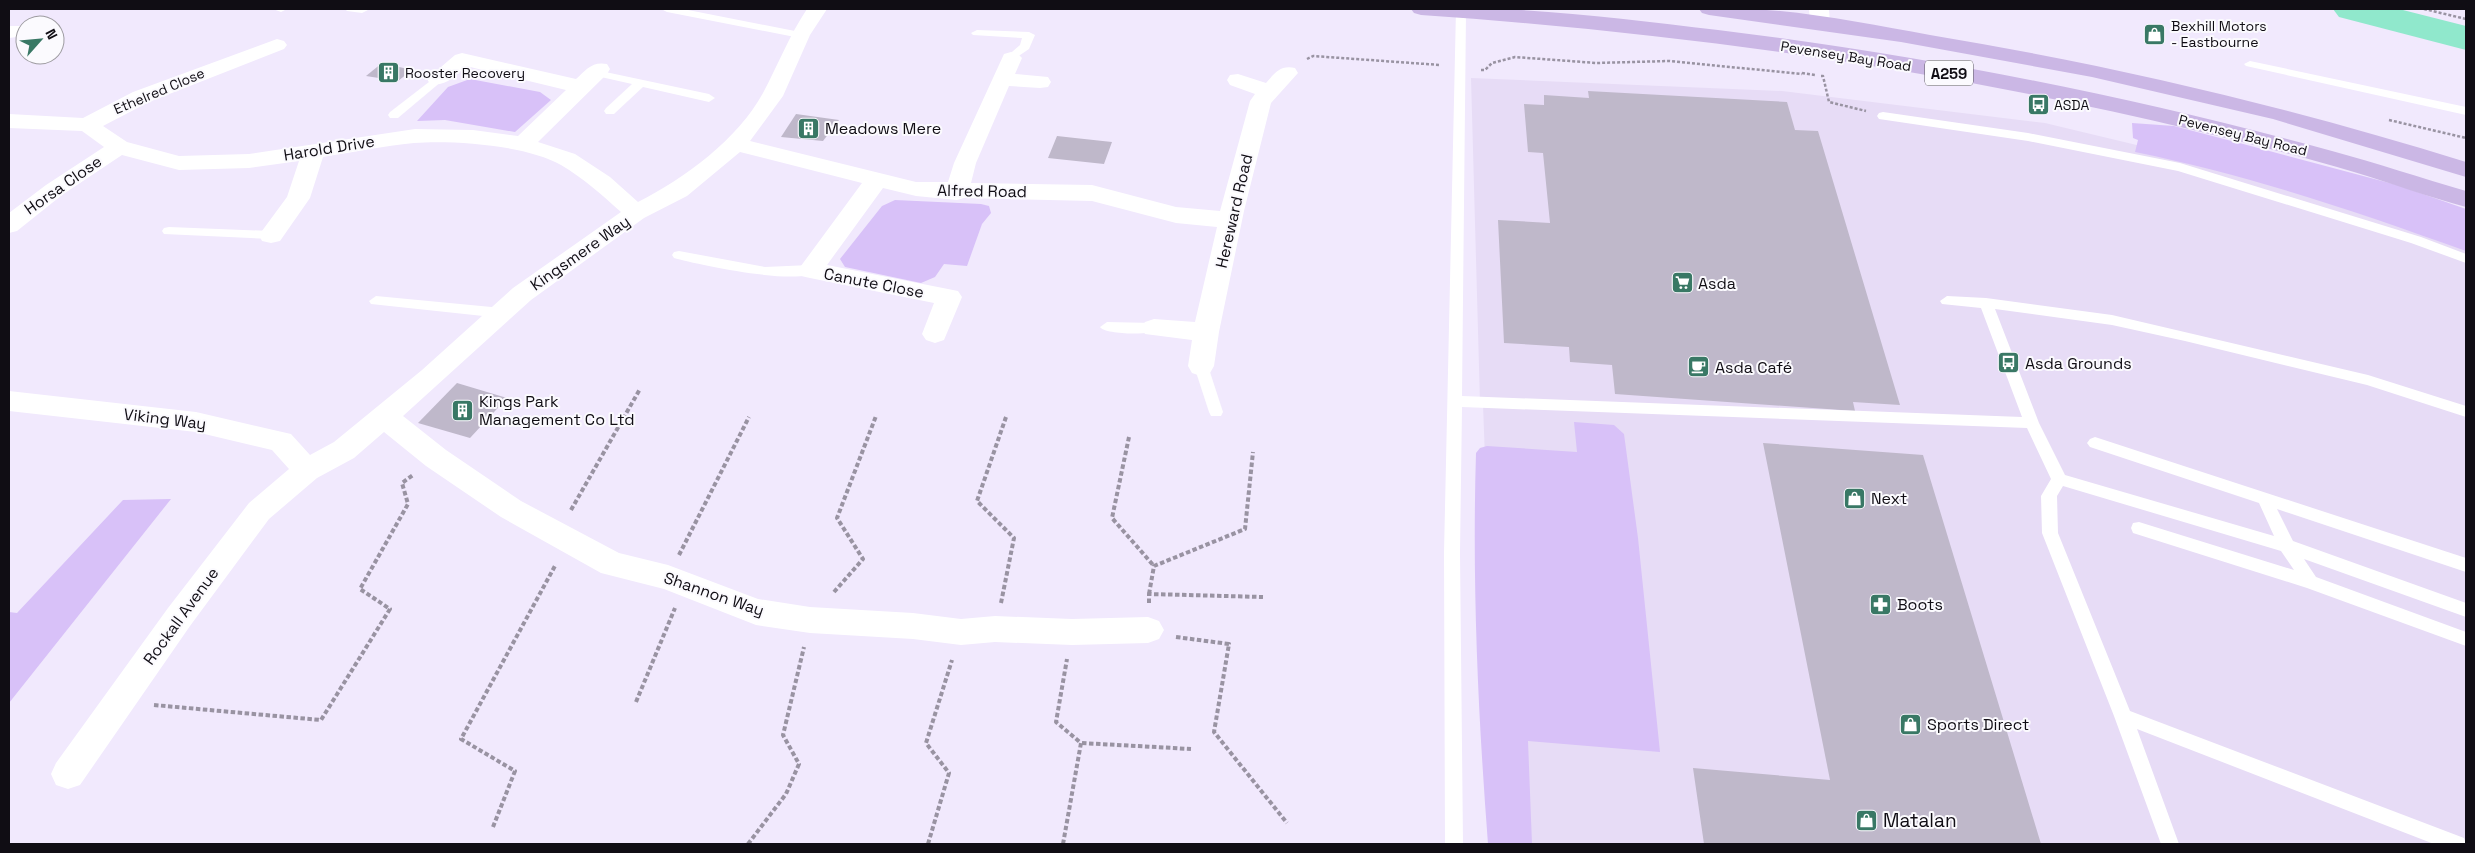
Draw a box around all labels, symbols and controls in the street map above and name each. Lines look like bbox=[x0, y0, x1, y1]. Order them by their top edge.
north arrow bbox=[15, 15, 65, 65]
place label: Bexhill Motors - Eastbourne bbox=[2171, 17, 2267, 51]
shop icon: Bexhill Motors - Eastbourne bbox=[2143, 22, 2167, 46]
text: N bbox=[41, 26, 62, 42]
street label: Pevensey Bay Road bbox=[1779, 37, 1913, 75]
road number: A259 bbox=[1925, 60, 1973, 86]
building icon: Rooster Recovery bbox=[377, 61, 401, 85]
street label: Ethelred Close bbox=[111, 64, 207, 118]
place label: Rooster Recovery bbox=[405, 64, 525, 82]
bus stop icon: ASDA bbox=[2026, 93, 2050, 117]
place label: ASDA bbox=[2054, 96, 2089, 114]
street label: Pevensey Bay Road bbox=[2177, 110, 2309, 160]
building icon: Meadows Mere bbox=[797, 116, 821, 140]
place label: Meadows Mere bbox=[825, 118, 941, 139]
street label: Harold Drive bbox=[282, 130, 376, 166]
street label: Horsa Close bbox=[20, 151, 106, 219]
street label: Hereward Road bbox=[1211, 152, 1257, 270]
street label: Alfred Road bbox=[937, 180, 1027, 202]
street label: Kingsmere Way bbox=[526, 211, 634, 295]
street label: Canute Close bbox=[822, 263, 926, 303]
supermarket icon: Asda bbox=[1670, 271, 1694, 295]
place label: Asda bbox=[1698, 273, 1736, 294]
bus stop icon: Asda Grounds bbox=[1997, 351, 2021, 375]
place label: Asda Grounds bbox=[2025, 353, 2132, 374]
cafe icon: Asda Café bbox=[1687, 355, 1711, 379]
place label: Asda Café bbox=[1715, 357, 1792, 378]
place label: Kings Park Management Co Ltd bbox=[479, 391, 635, 430]
building icon: Kings Park Management Co Ltd bbox=[451, 398, 475, 422]
street label: Viking Way bbox=[122, 404, 208, 434]
shop icon: Next bbox=[1843, 486, 1867, 510]
place label: Next bbox=[1871, 488, 1907, 509]
street label: Rockall Avenue bbox=[139, 563, 223, 669]
street label: Shannon Way bbox=[661, 567, 767, 621]
pharmacy icon: Boots bbox=[1869, 592, 1893, 616]
place label: Boots bbox=[1897, 594, 1943, 615]
shop icon: Sports Direct bbox=[1899, 712, 1923, 736]
place label: Sports Direct bbox=[1927, 714, 2029, 735]
shop icon: Matalan bbox=[1855, 808, 1879, 832]
place label: Matalan bbox=[1883, 808, 1957, 833]

